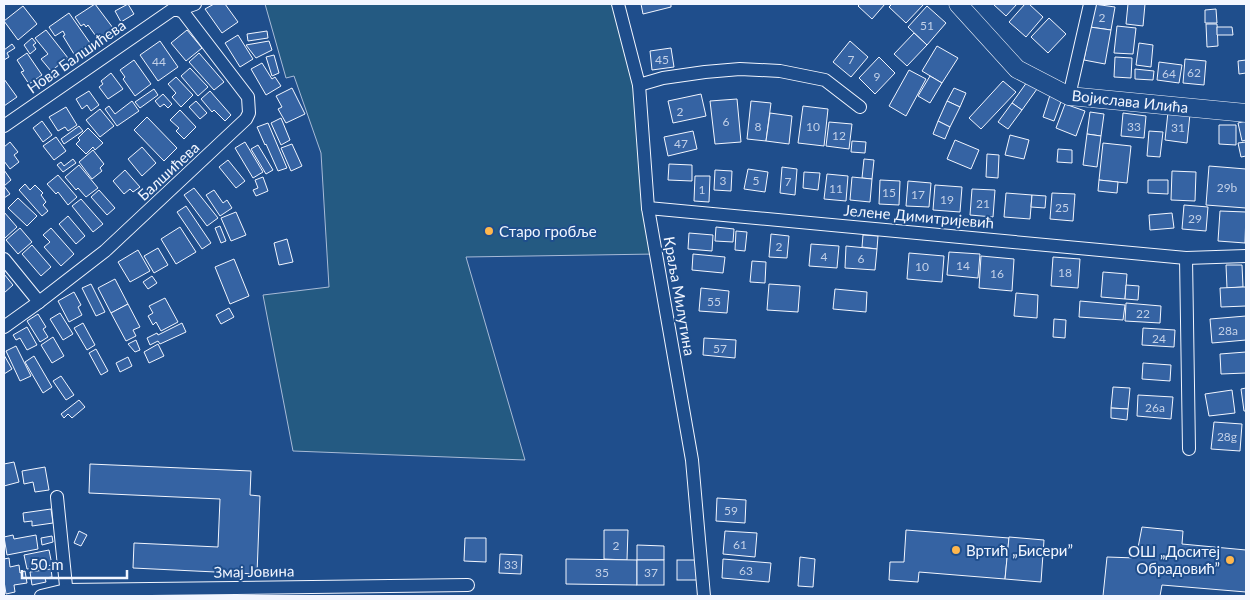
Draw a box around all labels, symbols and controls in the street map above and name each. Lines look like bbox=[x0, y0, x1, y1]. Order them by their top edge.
house number: 2 bbox=[1099, 10, 1106, 25]
street label: Нова Балшићева bbox=[23, 15, 129, 97]
house number: 51 bbox=[920, 18, 934, 33]
house number: 45 bbox=[655, 52, 669, 67]
house number: 7 bbox=[848, 52, 855, 67]
house number: 44 bbox=[152, 54, 166, 69]
house number: 62 bbox=[1187, 65, 1201, 80]
house number: 64 bbox=[1162, 66, 1176, 81]
house number: 9 bbox=[874, 69, 881, 84]
street label: Војислава Илића bbox=[1071, 86, 1189, 116]
house number: 2 bbox=[677, 104, 684, 119]
house number: 6 bbox=[723, 114, 730, 129]
house number: 8 bbox=[755, 119, 762, 134]
house number: 10 bbox=[806, 119, 820, 134]
house number: 33 bbox=[1127, 119, 1141, 134]
house number: 31 bbox=[1171, 120, 1185, 135]
house number: 12 bbox=[832, 128, 846, 143]
house number: 47 bbox=[674, 136, 688, 151]
street label: Балшићева bbox=[133, 138, 203, 204]
house number: 3 bbox=[720, 173, 727, 188]
house number: 5 bbox=[753, 173, 760, 188]
house number: 7 bbox=[785, 174, 792, 189]
house number: 29b bbox=[1217, 180, 1238, 195]
house number: 11 bbox=[829, 181, 843, 196]
house number: 1 bbox=[699, 182, 706, 197]
house number: 15 bbox=[882, 185, 896, 200]
house number: 17 bbox=[911, 187, 925, 202]
house number: 19 bbox=[940, 192, 954, 207]
house number: 21 bbox=[976, 196, 990, 211]
street label: Јелене Димитријевић bbox=[843, 200, 995, 232]
house number: 25 bbox=[1055, 200, 1069, 215]
house number: 29 bbox=[1188, 211, 1202, 226]
place label: Старо гробље bbox=[499, 222, 597, 240]
marker: Старо гробље bbox=[483, 225, 495, 237]
street label: Краља Милутина bbox=[661, 235, 699, 357]
house number: 2 bbox=[776, 239, 783, 254]
house number: 4 bbox=[821, 249, 828, 264]
house number: 6 bbox=[858, 251, 865, 266]
house number: 14 bbox=[956, 258, 970, 273]
house number: 10 bbox=[915, 259, 929, 274]
house number: 18 bbox=[1058, 265, 1072, 280]
house number: 16 bbox=[990, 266, 1004, 281]
house number: 55 bbox=[707, 294, 721, 309]
house number: 22 bbox=[1136, 306, 1150, 321]
house number: 28a bbox=[1218, 323, 1238, 338]
house number: 24 bbox=[1152, 331, 1166, 346]
house number: 57 bbox=[713, 341, 727, 356]
house number: 26a bbox=[1145, 400, 1165, 415]
house number: 28g bbox=[1217, 429, 1237, 444]
house number: 59 bbox=[724, 503, 738, 518]
house number: 61 bbox=[733, 537, 747, 552]
house number: 2 bbox=[613, 538, 620, 553]
place label: Вртић „Бисери” bbox=[966, 541, 1073, 559]
place label: ОШ „Доситеј Обрадовић” bbox=[1128, 542, 1220, 577]
marker: Вртић „Бисери” bbox=[950, 544, 962, 556]
scale bar bbox=[22, 548, 128, 580]
marker: ОШ „Доситеј Обрадовић” bbox=[1224, 554, 1236, 566]
text: 50 m bbox=[30, 555, 64, 573]
house number: 33 bbox=[504, 557, 518, 572]
street label: Змај Јовина bbox=[214, 561, 294, 581]
house number: 63 bbox=[739, 563, 753, 578]
house number: 35 bbox=[595, 565, 609, 580]
house number: 37 bbox=[644, 565, 658, 580]

